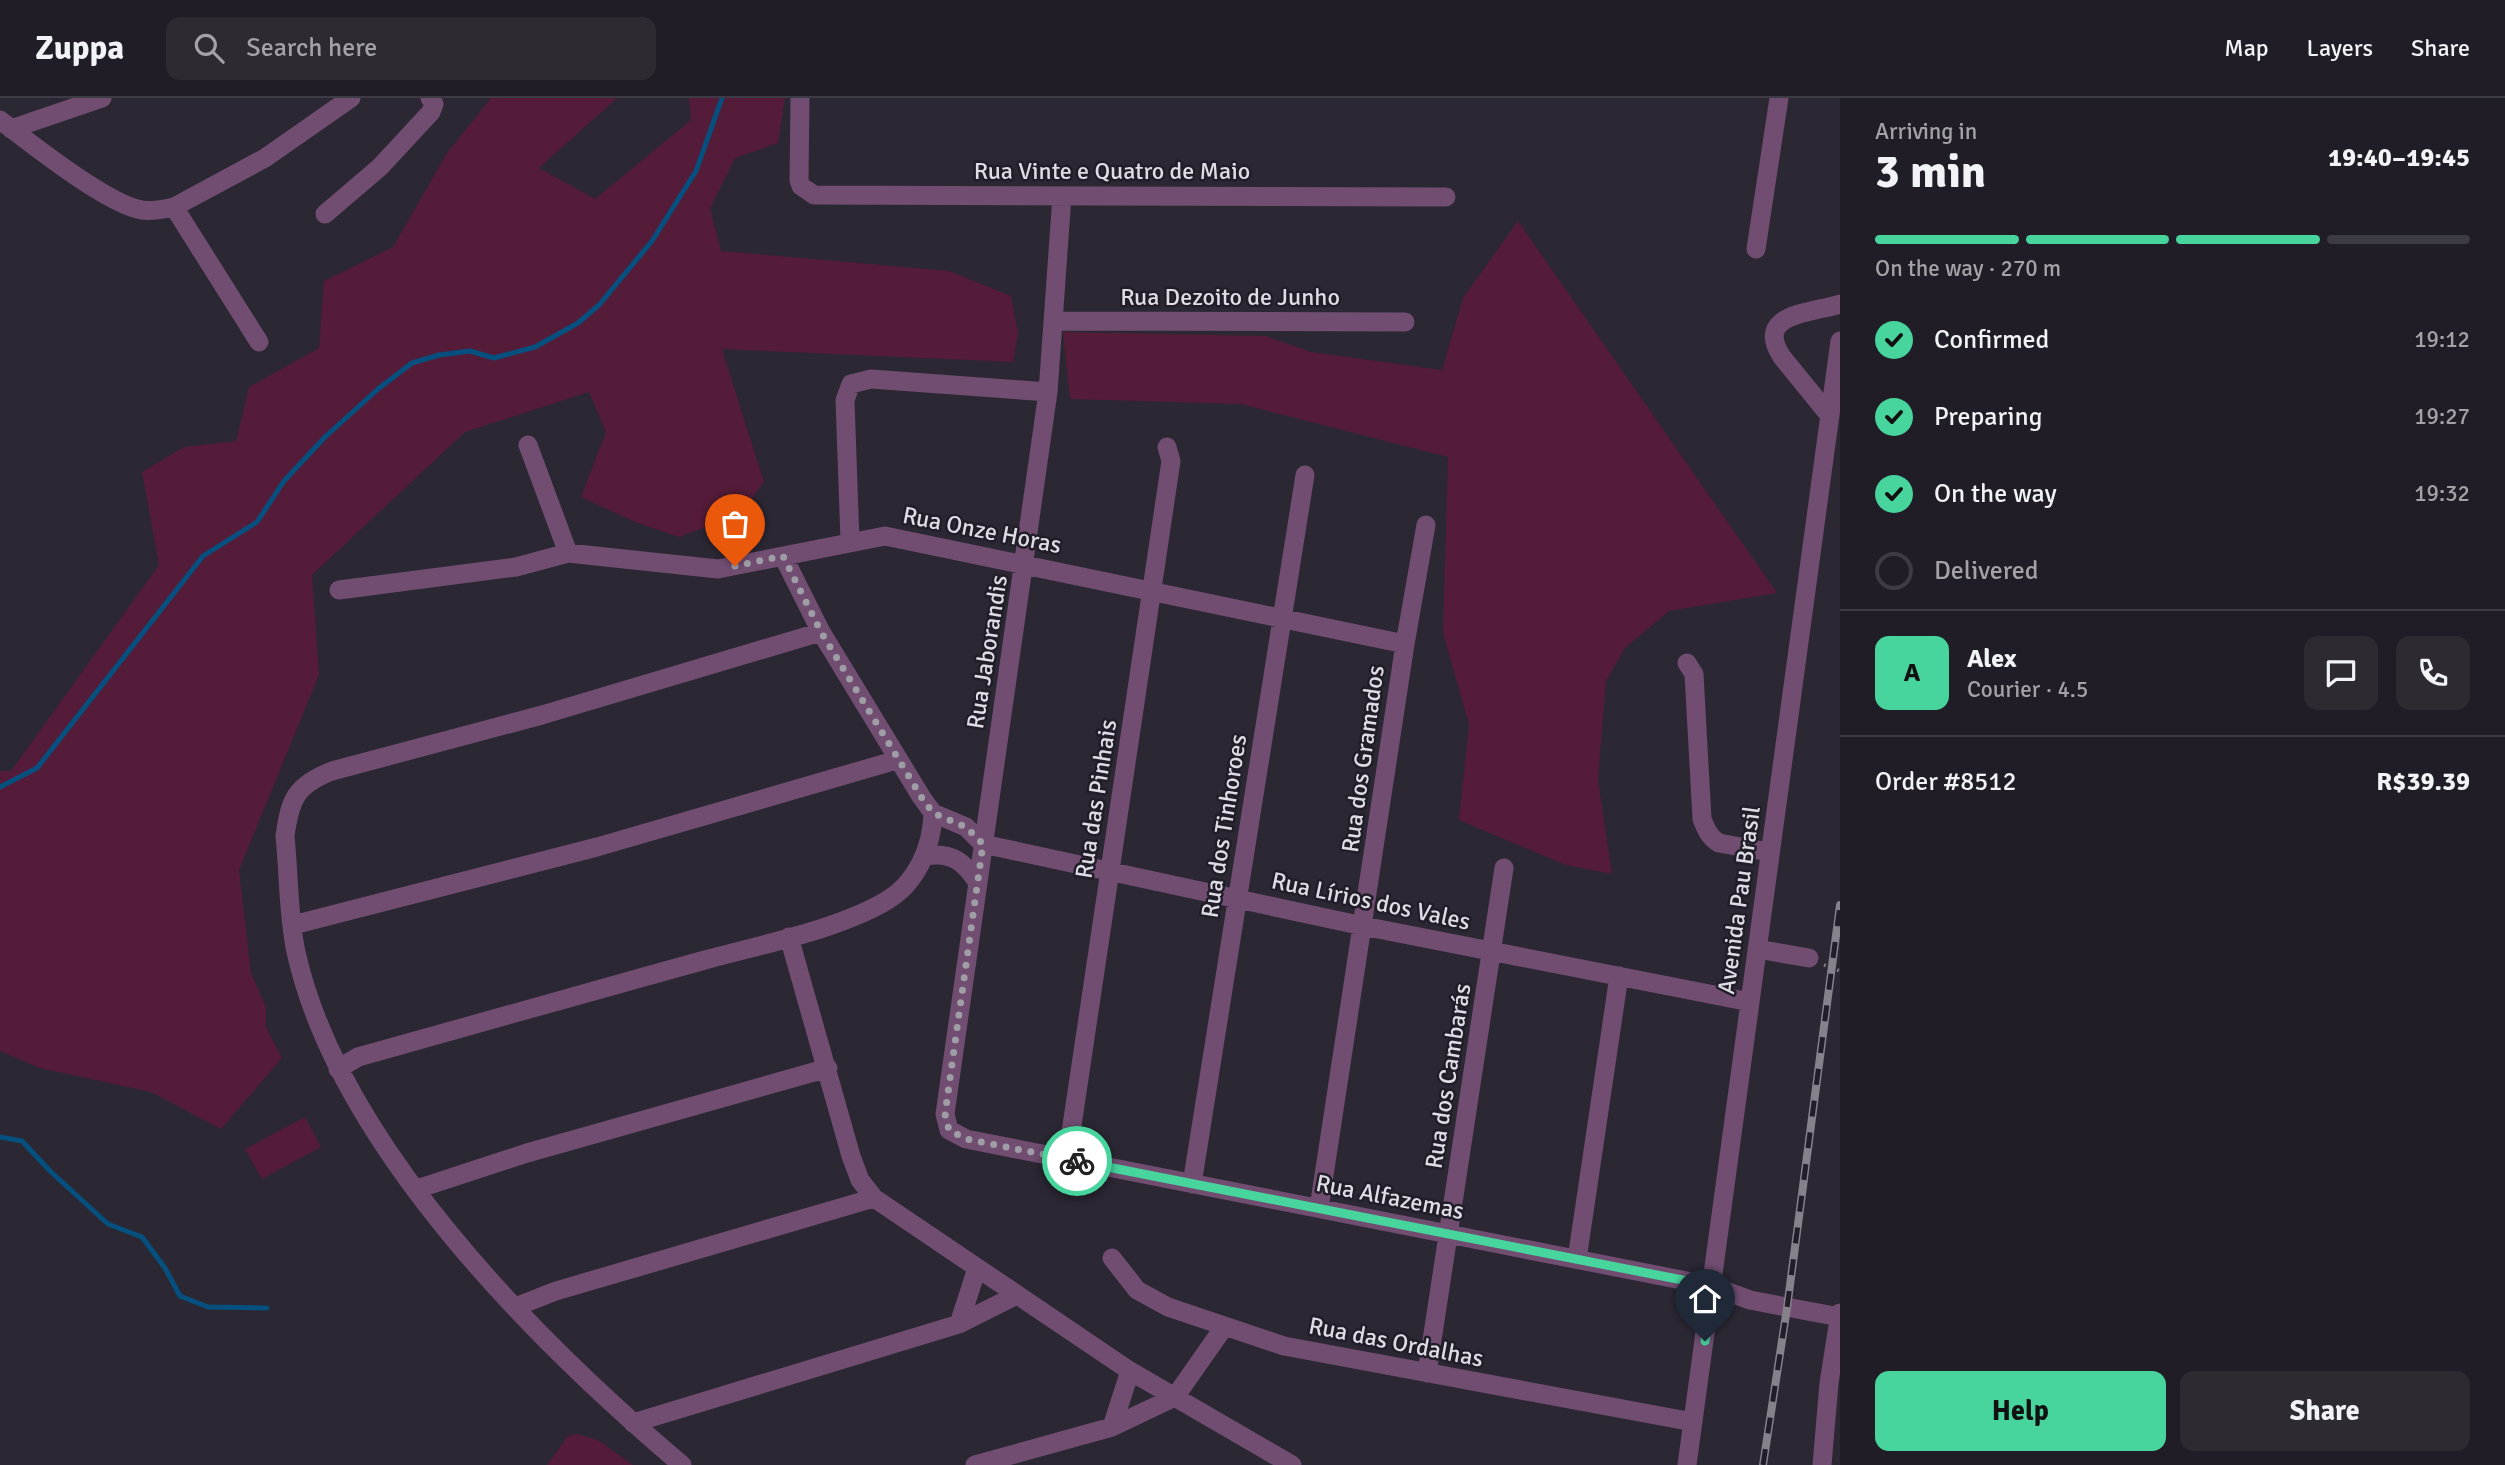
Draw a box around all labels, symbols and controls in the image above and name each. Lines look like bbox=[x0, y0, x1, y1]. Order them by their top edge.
search box bbox=[166, 17, 656, 80]
text: Zuppa bbox=[35, 28, 124, 69]
icon: search bbox=[190, 29, 228, 67]
text: Search here bbox=[246, 32, 377, 64]
text: Map bbox=[2224, 33, 2269, 63]
text: Layers bbox=[2307, 33, 2373, 63]
text: Share bbox=[2411, 33, 2470, 63]
text: Arriving in bbox=[1875, 117, 1977, 146]
text: 19:40–19:45 bbox=[2328, 142, 2470, 174]
text: 3 min bbox=[1875, 144, 1986, 200]
street label: Rua Vinte e Quatro de Maio bbox=[974, 156, 1250, 186]
text: On the way · 270 m bbox=[1875, 254, 2061, 283]
street label: Rua Dezoito de Junho bbox=[1120, 282, 1340, 312]
icon: check bbox=[1875, 321, 1913, 359]
text: Confirmed bbox=[1934, 324, 2049, 356]
text: 19:12 bbox=[2414, 325, 2470, 354]
icon: check bbox=[1875, 398, 1913, 436]
text: Preparing bbox=[1934, 401, 2042, 433]
text: 19:27 bbox=[2414, 402, 2470, 431]
icon: check bbox=[1875, 475, 1913, 513]
text: On the way bbox=[1934, 478, 2057, 510]
text: 19:32 bbox=[2414, 479, 2470, 508]
pin bbox=[705, 494, 765, 566]
street label: Rua Onze Horas bbox=[900, 500, 1064, 560]
icon: bag bbox=[716, 505, 754, 543]
text: Delivered bbox=[1934, 555, 2039, 587]
street label: Rua Jaborandis bbox=[960, 573, 1014, 731]
button: chat bbox=[2304, 636, 2378, 710]
button: phone bbox=[2396, 636, 2470, 710]
text: Alex bbox=[1967, 643, 2017, 675]
text: A bbox=[1904, 657, 1920, 689]
street label: Rua dos Gramados bbox=[1335, 664, 1391, 854]
text: Courier · 4.5 bbox=[1967, 675, 2088, 704]
street label: Rua das Pinhais bbox=[1069, 717, 1123, 881]
street label: Rua dos Tinhoroes bbox=[1195, 732, 1253, 920]
text: Order #8512 bbox=[1875, 766, 2016, 798]
text: R$39.39 bbox=[2376, 766, 2470, 798]
street label: Avenida Pau Brasil bbox=[1711, 804, 1767, 996]
street label: Rua Lírios dos Vales bbox=[1269, 865, 1473, 937]
street label: Rua dos Cambarás bbox=[1419, 981, 1477, 1171]
courier bbox=[1042, 1126, 1112, 1196]
icon: bike bbox=[1058, 1142, 1096, 1180]
street label: Rua Alfazemas bbox=[1313, 1168, 1467, 1226]
pin bbox=[1675, 1269, 1735, 1341]
icon: home bbox=[1686, 1280, 1724, 1318]
street label: Rua das Ordalhas bbox=[1306, 1310, 1486, 1374]
button: Help bbox=[1875, 1371, 2166, 1451]
button: Share bbox=[2180, 1371, 2470, 1451]

